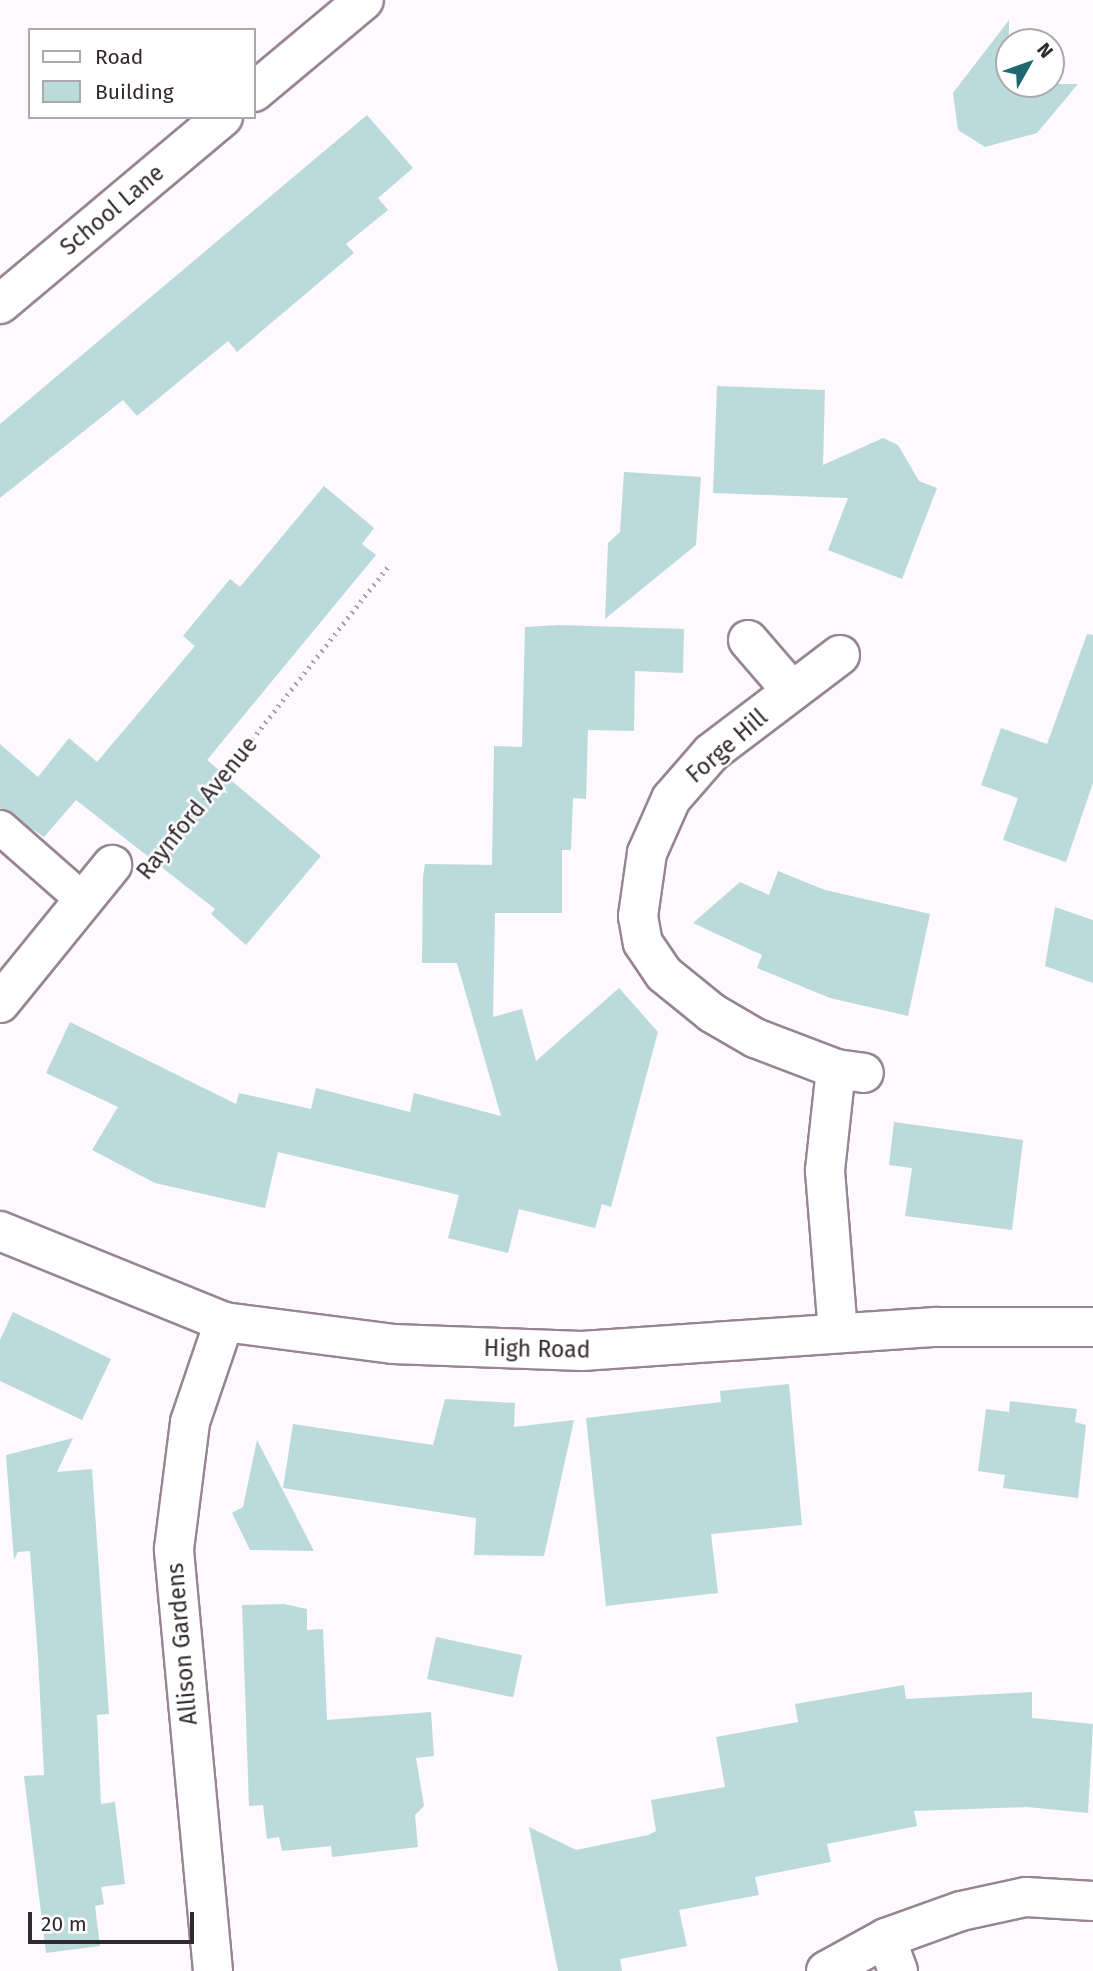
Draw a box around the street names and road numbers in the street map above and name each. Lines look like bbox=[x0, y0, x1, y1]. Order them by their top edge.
street label: School Lane bbox=[55, 159, 169, 261]
street label: Forge Hill bbox=[681, 703, 773, 789]
street label: Raynford Avenue bbox=[131, 731, 263, 885]
street label: High Road bbox=[483, 1334, 591, 1364]
street label: Allison Gardens bbox=[161, 1562, 203, 1726]

